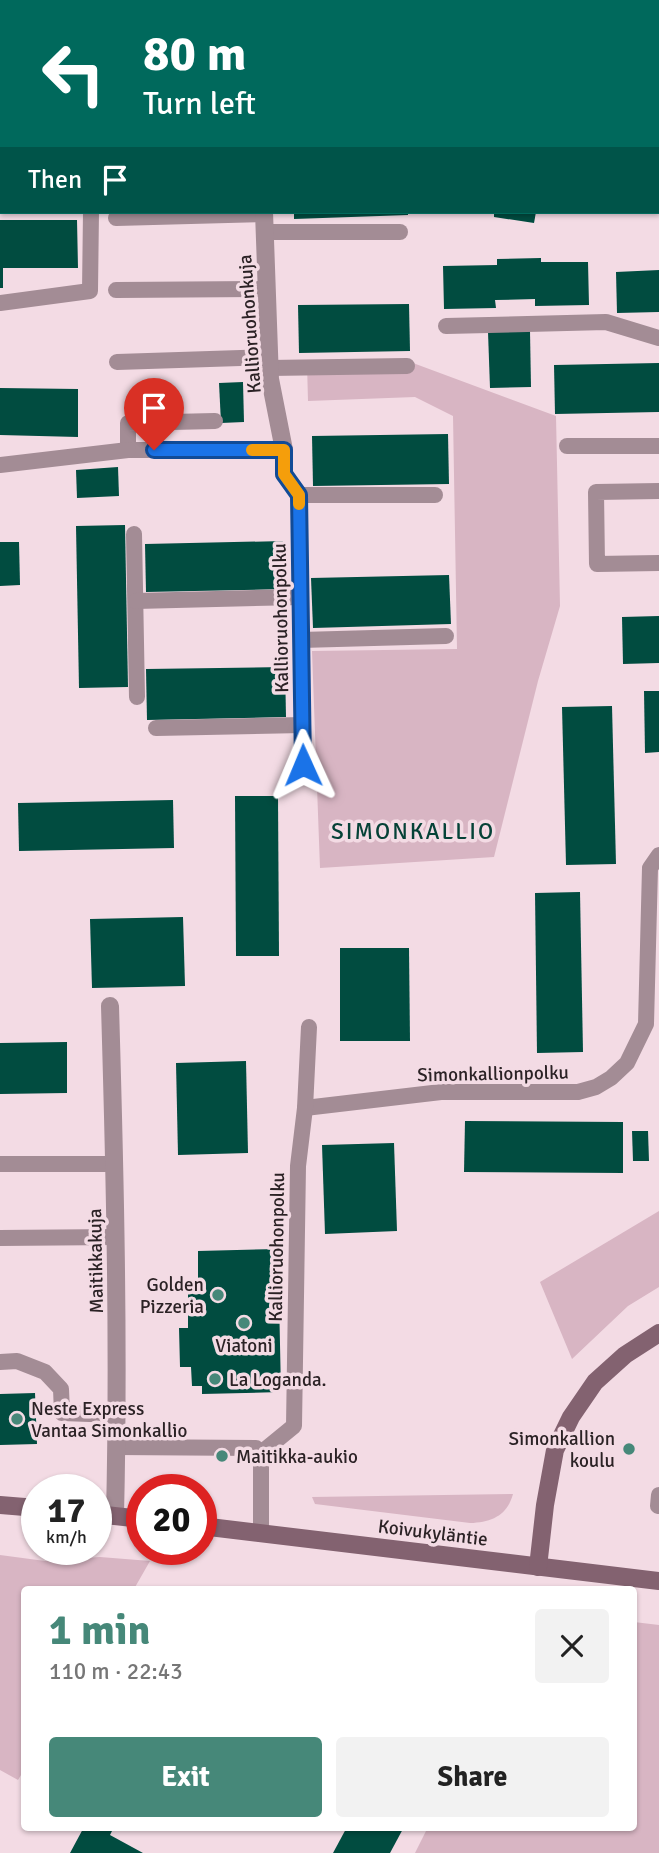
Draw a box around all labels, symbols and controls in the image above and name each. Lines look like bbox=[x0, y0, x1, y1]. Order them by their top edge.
text: 80 m bbox=[143, 24, 246, 84]
icon: left bbox=[28, 28, 119, 119]
text: Turn left bbox=[143, 84, 256, 123]
icon: arrive bbox=[96, 161, 134, 199]
text: Then bbox=[28, 164, 82, 196]
street label: Kallioruohonkuja bbox=[233, 254, 267, 394]
pin bbox=[124, 378, 184, 450]
icon: arrive bbox=[135, 389, 173, 427]
street label: Kallioruohonpolku bbox=[268, 543, 294, 693]
position arrow bbox=[266, 728, 340, 802]
district label: SIMONKALLIO bbox=[331, 817, 495, 846]
street label: Simonkallionpolku bbox=[417, 1061, 569, 1087]
street label: Kallioruohonpolku bbox=[264, 1172, 290, 1322]
street label: Maitikkakuja bbox=[83, 1208, 109, 1314]
place label: Golden Pizzeria bbox=[140, 1273, 204, 1319]
marker: Golden Pizzeria bbox=[210, 1287, 226, 1303]
marker: Viatoni bbox=[236, 1315, 252, 1331]
place label: Viatoni bbox=[215, 1334, 273, 1358]
place label: La Loganda. bbox=[229, 1368, 327, 1392]
marker: La Loganda. bbox=[207, 1371, 223, 1387]
place label: Neste Express Vantaa Simonkallio bbox=[31, 1397, 188, 1443]
marker: Neste Express Vantaa Simonkallio bbox=[9, 1411, 25, 1427]
place label: Simonkallion koulu bbox=[508, 1427, 615, 1473]
marker: Simonkallion koulu bbox=[621, 1441, 637, 1457]
place label: Maitikka-aukio bbox=[236, 1445, 358, 1469]
marker: Maitikka-aukio bbox=[214, 1448, 230, 1464]
speed limit sign: 20 bbox=[126, 1474, 217, 1565]
text: 17 bbox=[48, 1489, 85, 1532]
street label: Koivukyläntie bbox=[377, 1514, 489, 1552]
text: km/h bbox=[46, 1526, 87, 1548]
text: 1 min bbox=[49, 1605, 150, 1656]
button: close bbox=[535, 1609, 609, 1683]
text: 110 m · 22:43 bbox=[49, 1657, 183, 1686]
button: Exit bbox=[49, 1737, 322, 1817]
button: Share bbox=[336, 1737, 609, 1817]

